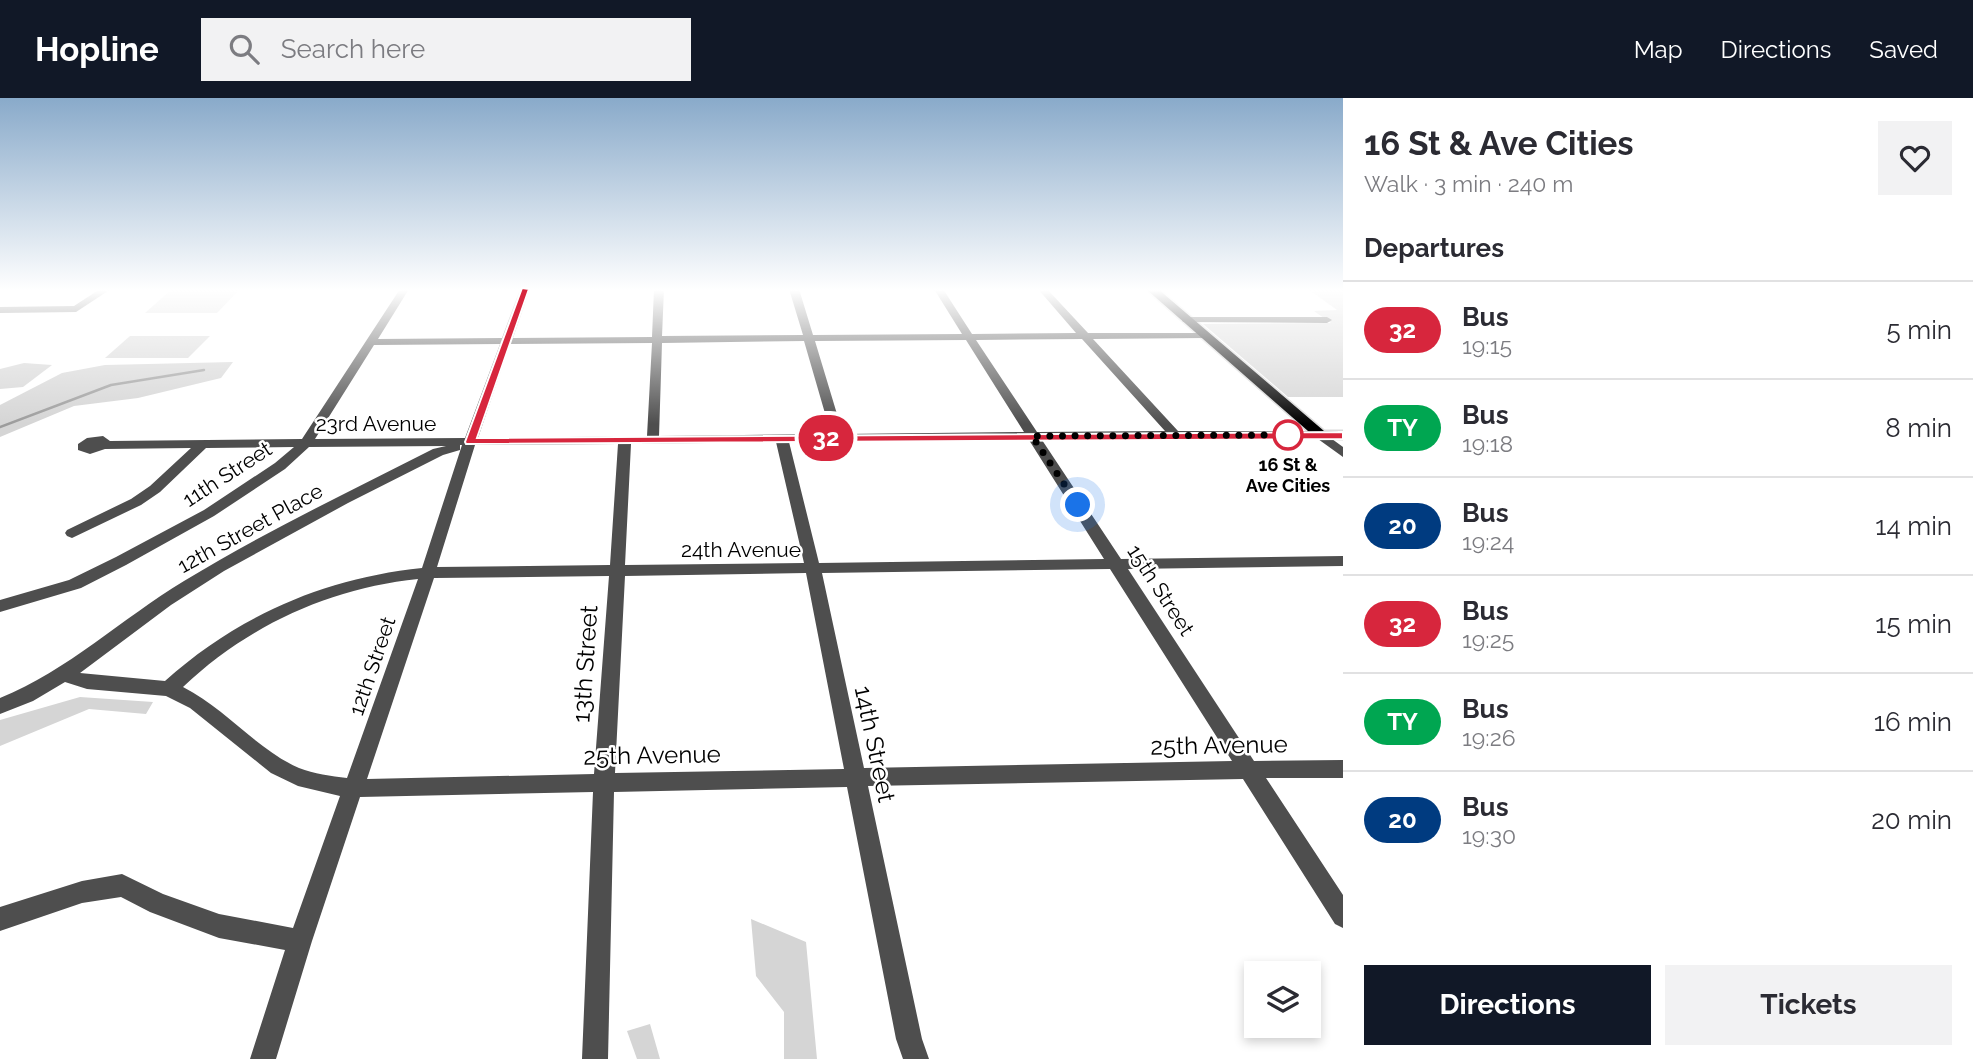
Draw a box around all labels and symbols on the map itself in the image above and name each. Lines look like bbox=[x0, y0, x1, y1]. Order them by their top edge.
street label: 23rd Avenue bbox=[316, 411, 436, 436]
line badge: 32 bbox=[794, 415, 858, 461]
marker: 16 St & Ave Cities bbox=[1273, 420, 1303, 450]
street label: 11th Street bbox=[178, 436, 276, 512]
place label: 16 St & Ave Cities bbox=[1246, 454, 1330, 496]
street label: 12th Street Place bbox=[173, 478, 327, 578]
your location bbox=[1060, 487, 1095, 522]
street label: 24th Avenue bbox=[681, 537, 801, 562]
street label: 15th Street bbox=[1122, 540, 1200, 640]
street label: 13th Street bbox=[566, 604, 604, 724]
street label: 12th Street bbox=[343, 613, 401, 719]
street label: 14th Street bbox=[849, 683, 901, 805]
street label: 25th Avenue bbox=[1150, 729, 1288, 761]
street label: 25th Avenue bbox=[583, 739, 721, 771]

